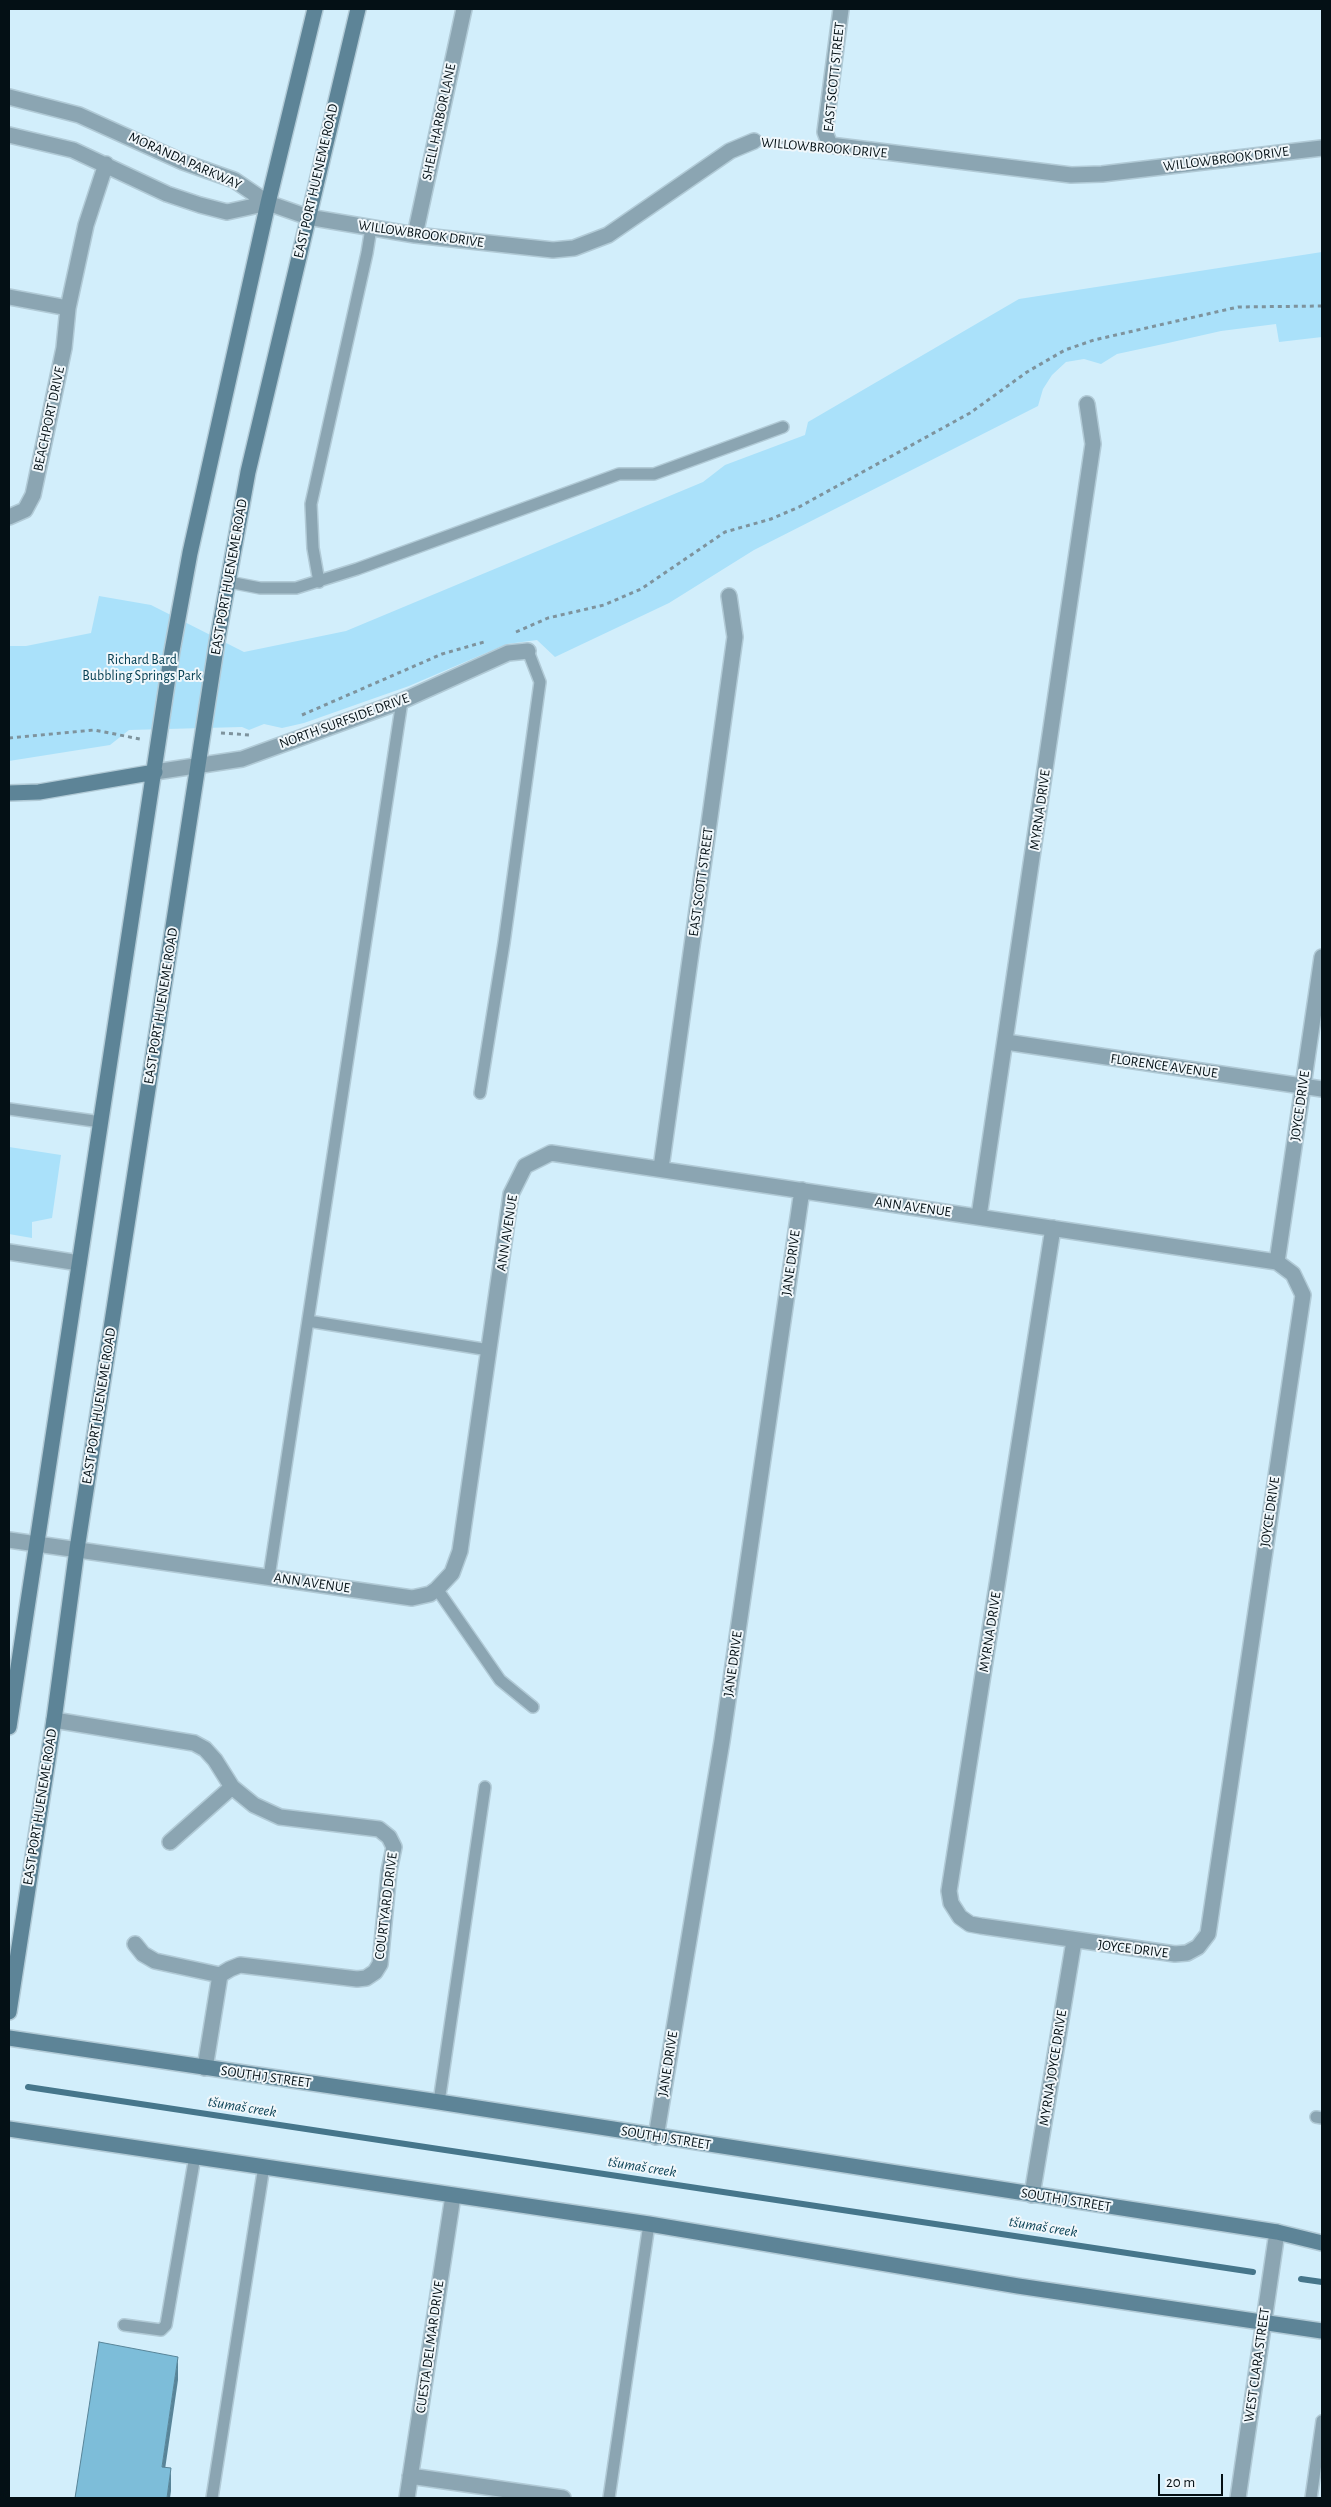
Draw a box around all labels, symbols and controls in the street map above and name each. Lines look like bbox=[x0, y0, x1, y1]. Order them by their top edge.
street label: EAST SCOTT STREET bbox=[820, 21, 848, 133]
street label: SHELL HARBOR LANE bbox=[418, 62, 460, 182]
street label: EAST PORT HUENEME ROAD bbox=[290, 102, 342, 260]
street label: MORANDA PARKWAY bbox=[126, 129, 244, 193]
street label: WILLOWBROOK DRIVE bbox=[760, 134, 888, 162]
street label: WILLOWBROOK DRIVE bbox=[1162, 143, 1290, 175]
street label: WILLOWBROOK DRIVE bbox=[357, 217, 485, 251]
street label: BEACHPORT DRIVE bbox=[30, 365, 68, 473]
street label: EAST PORT HUENEME ROAD bbox=[207, 498, 251, 656]
park label: Richard Bard Bubbling Springs Park bbox=[82, 652, 202, 684]
street label: NORTH SURFSIDE DRIVE bbox=[277, 690, 411, 752]
street label: MYRNA DRIVE bbox=[1026, 769, 1054, 851]
street label: EAST SCOTT STREET bbox=[685, 826, 717, 938]
street label: EAST PORT HUENEME ROAD bbox=[140, 927, 182, 1085]
street label: FLORENCE AVENUE bbox=[1109, 1050, 1219, 1082]
street label: JOYCE DRIVE bbox=[1287, 1070, 1313, 1142]
street label: ANN AVENUE bbox=[874, 1193, 952, 1221]
street label: ANN AVENUE bbox=[493, 1194, 521, 1272]
street label: JANE DRIVE bbox=[778, 1229, 804, 1297]
street label: EAST PORT HUENEME ROAD bbox=[78, 1327, 120, 1485]
street label: JOYCE DRIVE bbox=[1257, 1476, 1283, 1548]
street label: ANN AVENUE bbox=[273, 1569, 351, 1597]
street label: MYRNA DRIVE bbox=[975, 1591, 1005, 1673]
street label: JANE DRIVE bbox=[720, 1630, 746, 1698]
street label: EAST PORT HUENEME ROAD bbox=[19, 1728, 61, 1886]
street label: COURTYARD DRIVE bbox=[371, 1851, 401, 1961]
street label: JOYCE DRIVE bbox=[1097, 1936, 1169, 1962]
street label: MYRNA JOYCE DRIVE bbox=[1036, 2009, 1070, 2127]
street label: JANE DRIVE bbox=[655, 2030, 681, 2098]
street label: SOUTH J STREET bbox=[220, 2062, 312, 2092]
water label: tšumaš creek bbox=[206, 2093, 278, 2121]
street label: SOUTH J STREET bbox=[620, 2123, 712, 2153]
water label: tšumaš creek bbox=[606, 2153, 678, 2181]
street label: SOUTH J STREET bbox=[1020, 2185, 1112, 2215]
water label: tšumaš creek bbox=[1007, 2213, 1079, 2241]
street label: CUESTA DEL MAR DRIVE bbox=[412, 2280, 448, 2414]
street label: WEST CLARA STREET bbox=[1241, 2307, 1273, 2423]
scale bar bbox=[1161, 2464, 1226, 2496]
text: 20 m bbox=[1166, 2475, 1195, 2490]

